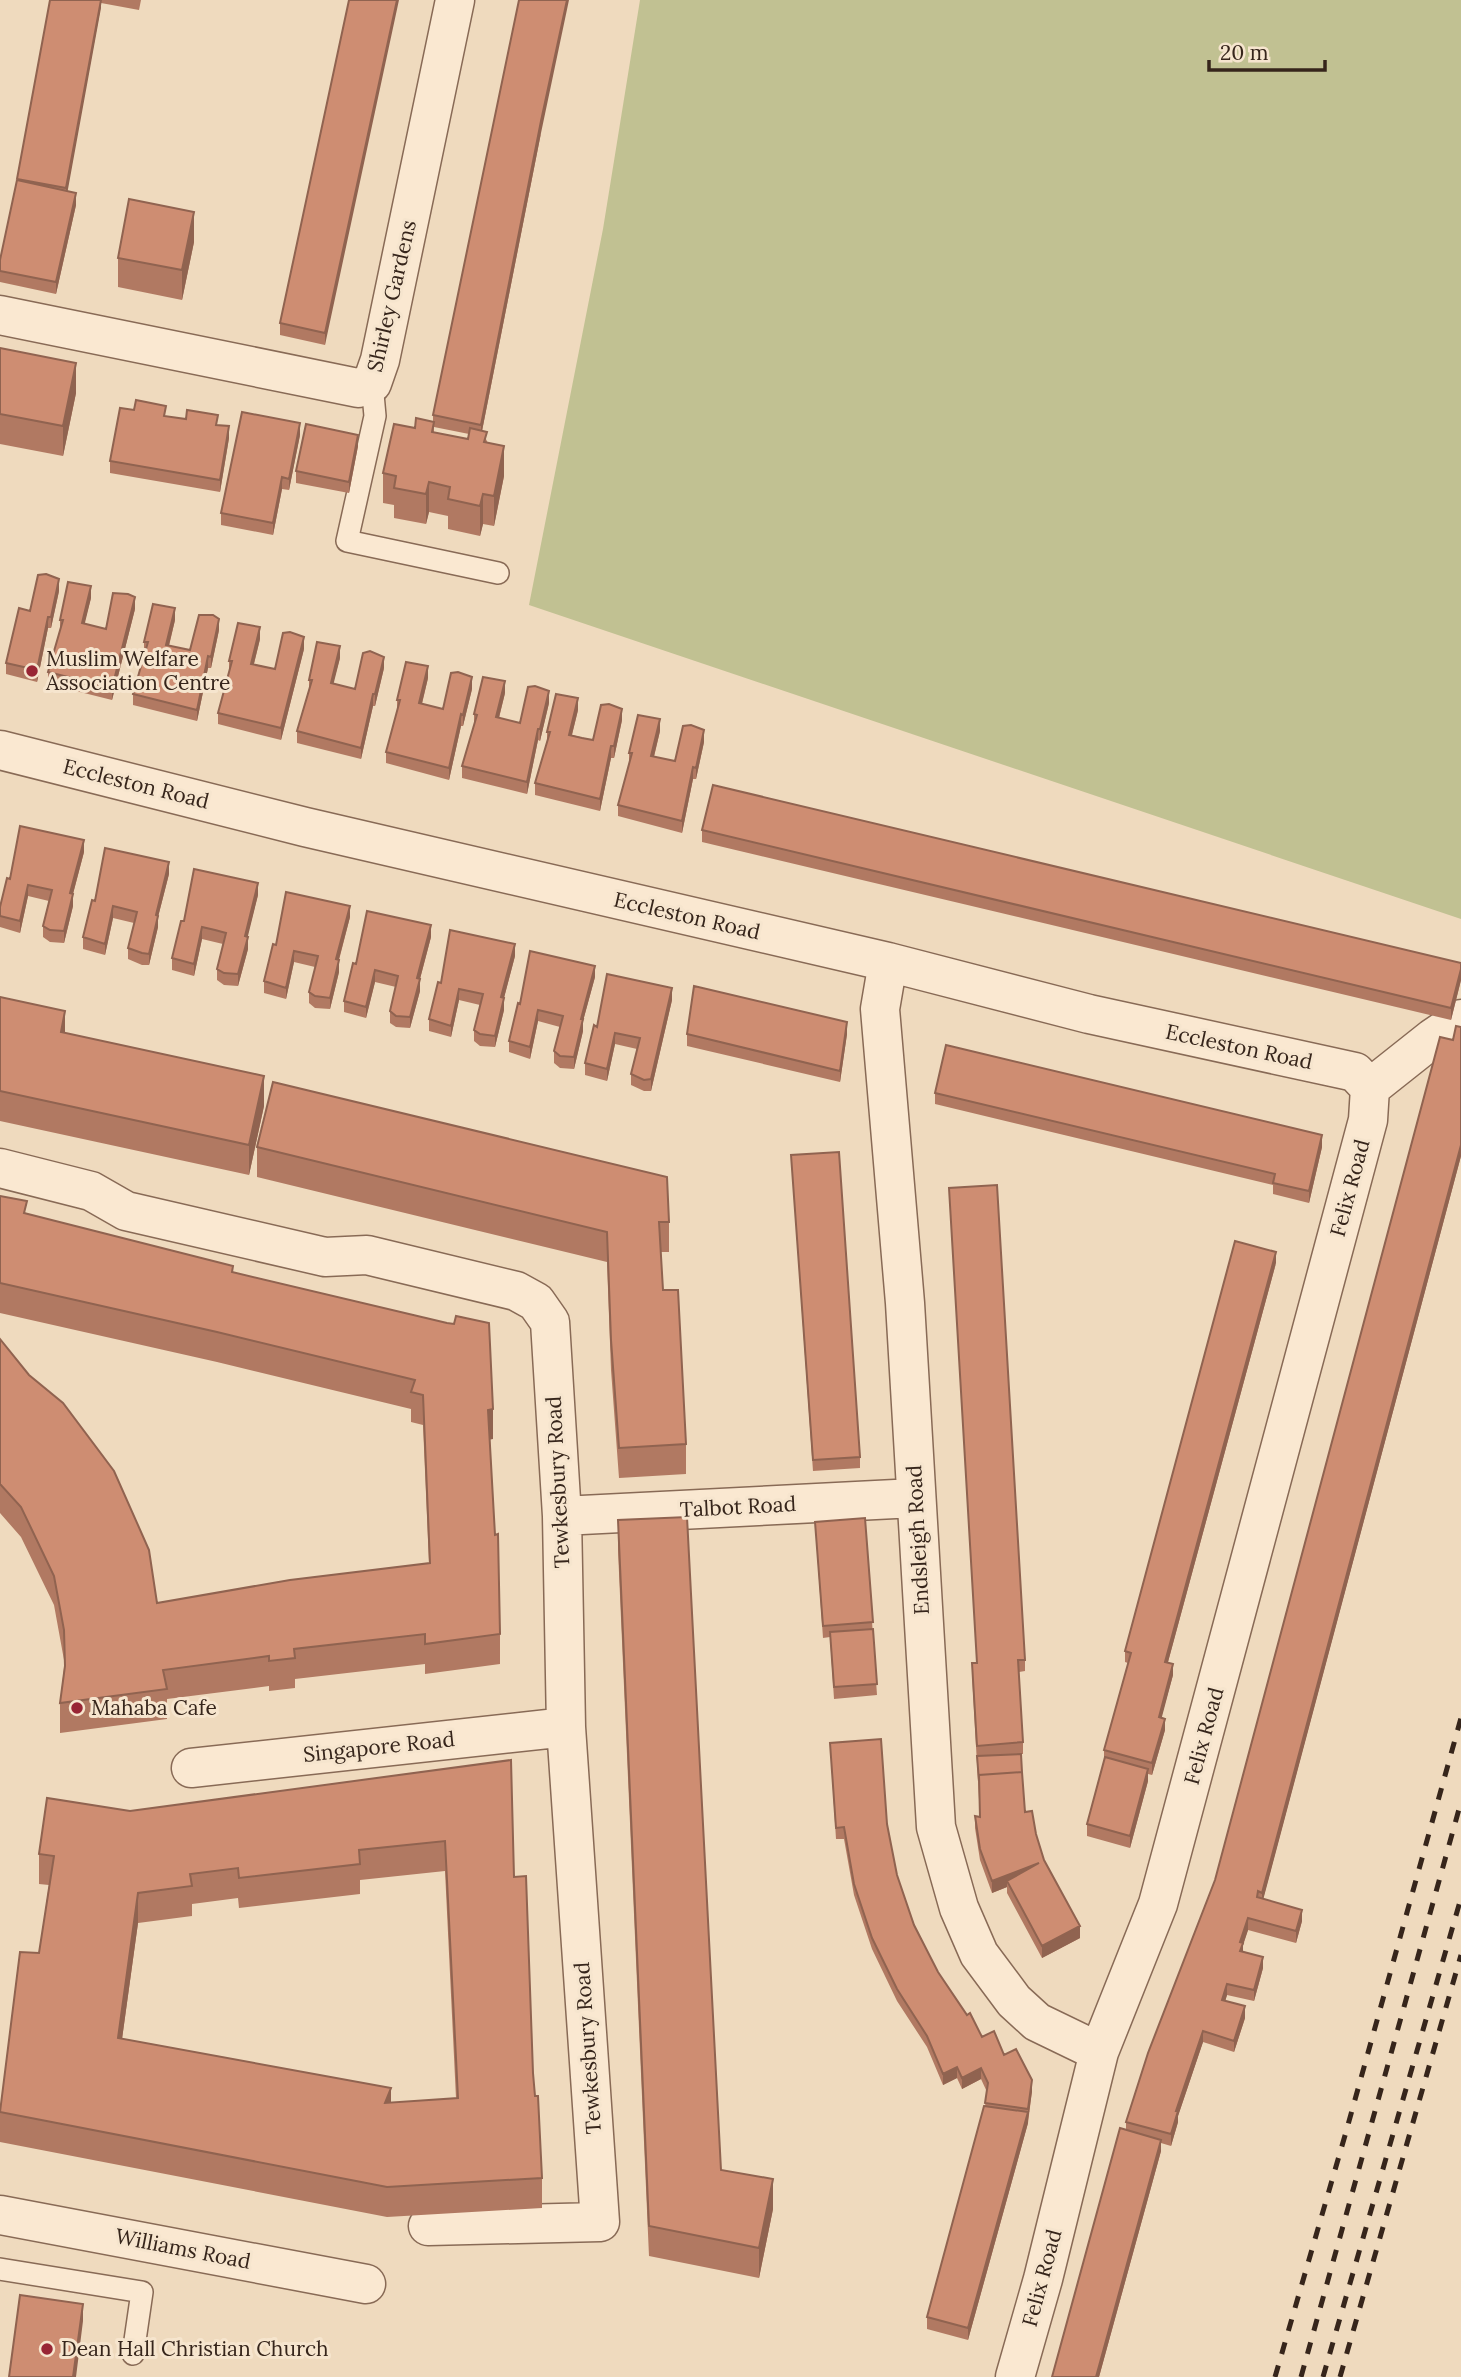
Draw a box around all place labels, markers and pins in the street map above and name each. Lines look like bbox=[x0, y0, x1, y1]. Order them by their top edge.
place label: Muslim Welfare Association Centre bbox=[45, 645, 230, 696]
marker: Muslim Welfare Association Centre bbox=[24, 663, 40, 679]
place label: Mahaba Cafe bbox=[91, 1694, 217, 1721]
marker: Mahaba Cafe bbox=[69, 1700, 85, 1716]
place label: Dean Hall Christian Church bbox=[61, 2335, 329, 2362]
marker: Dean Hall Christian Church bbox=[39, 2341, 55, 2357]

